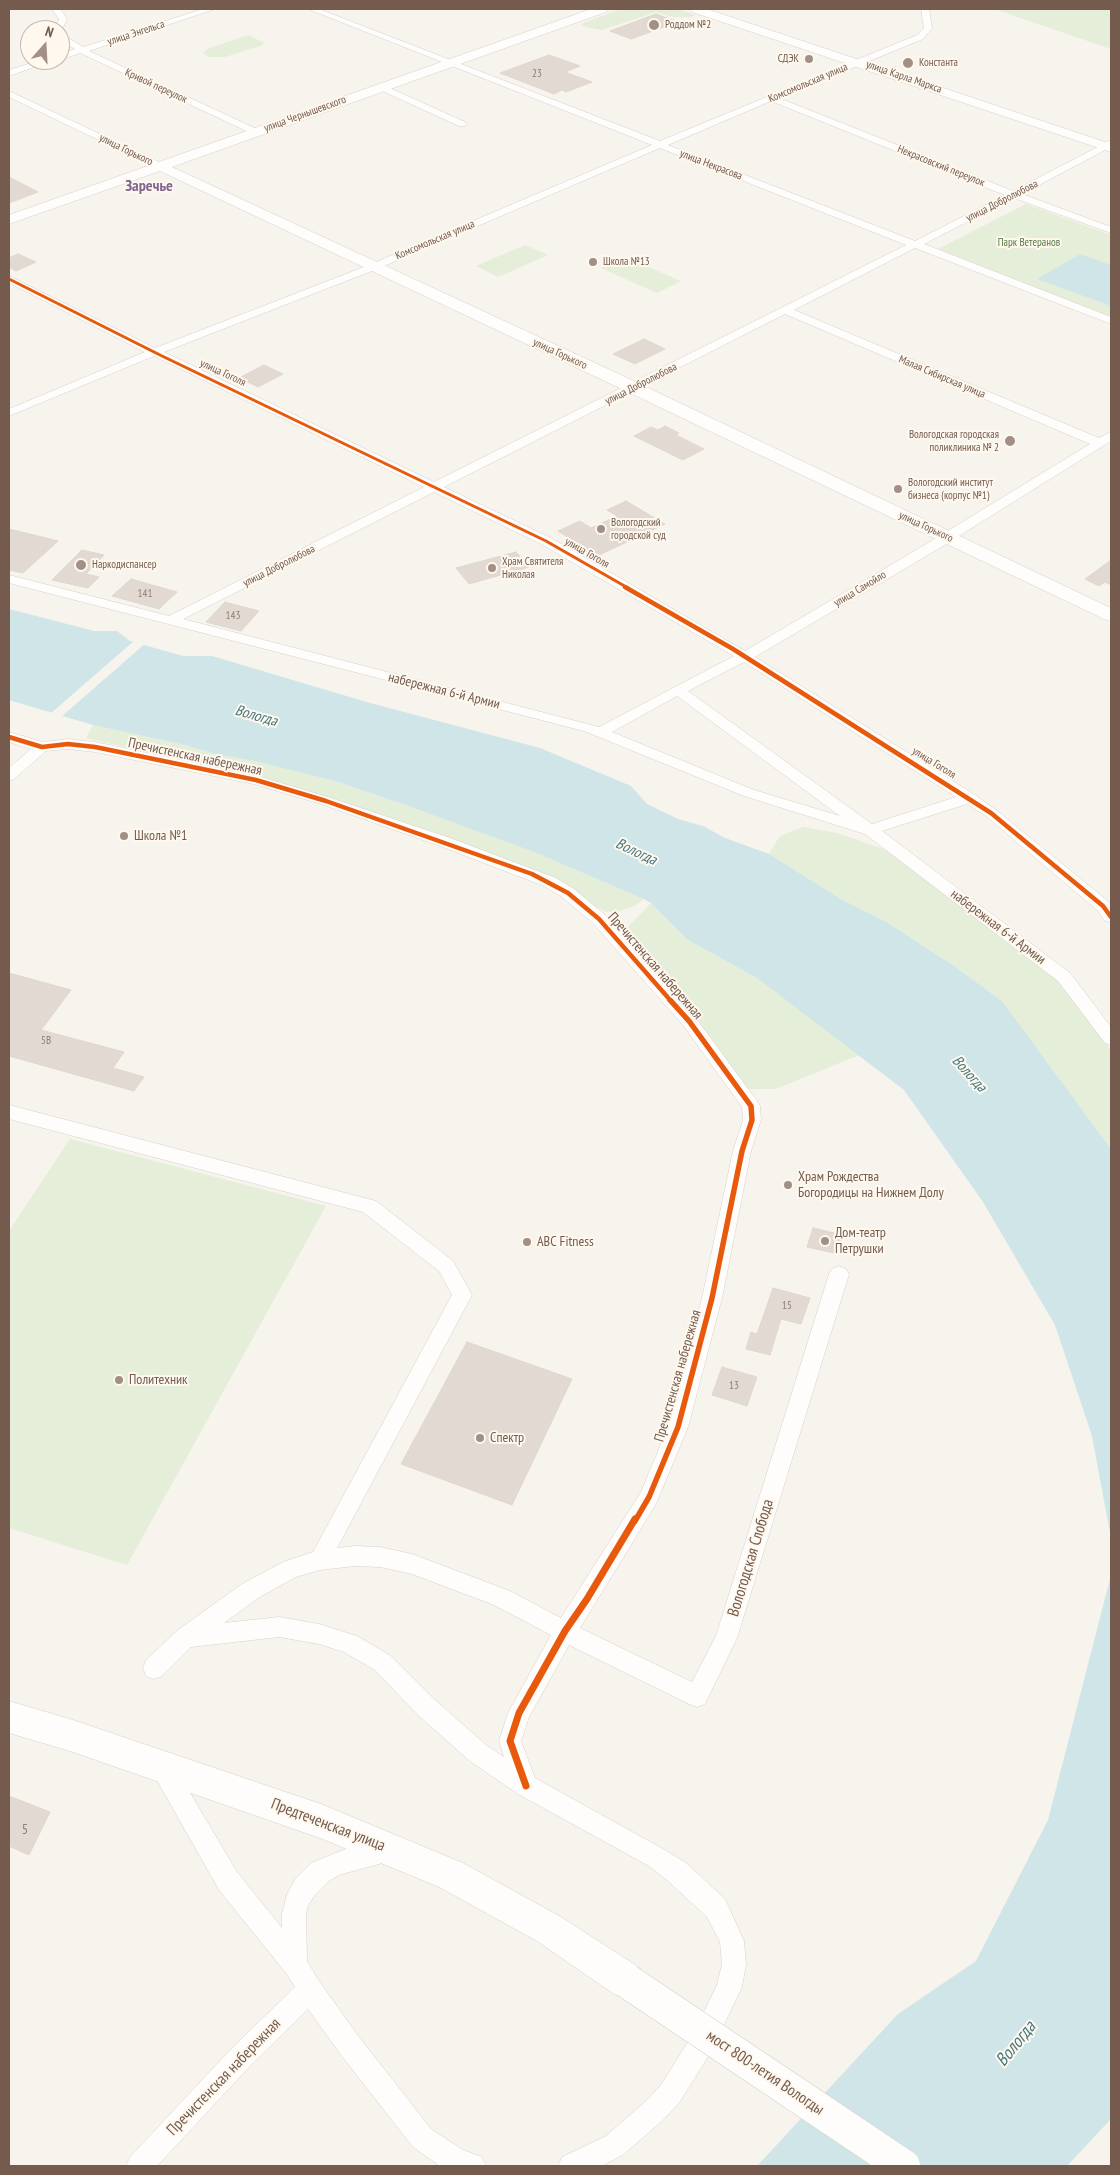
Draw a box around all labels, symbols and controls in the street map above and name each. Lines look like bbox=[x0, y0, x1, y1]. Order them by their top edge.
street label: улица Энгельса bbox=[106, 18, 166, 48]
marker: Роддом №2 bbox=[647, 18, 661, 32]
place label: Роддом №2 bbox=[665, 18, 711, 32]
north arrow bbox=[20, 20, 70, 70]
text: N bbox=[43, 22, 56, 42]
place label: СДЭК bbox=[778, 52, 799, 66]
marker: СДЭК bbox=[803, 53, 815, 65]
marker: Константа bbox=[901, 56, 915, 70]
place label: Константа bbox=[919, 56, 958, 70]
street label: улица Карла Маркса bbox=[864, 58, 944, 96]
street label: Комсомольская улица bbox=[766, 60, 850, 106]
street label: Кривой переулок bbox=[123, 66, 189, 106]
house number: 23 bbox=[532, 67, 542, 81]
street label: улица Чернышевского bbox=[262, 93, 348, 135]
street label: улица Горького bbox=[97, 131, 155, 169]
street label: Некрасовский переулок bbox=[895, 142, 987, 190]
street label: улица Некрасова bbox=[678, 147, 744, 183]
district label: Заречье bbox=[125, 176, 173, 196]
street label: улица Добролюбова bbox=[964, 177, 1040, 225]
street label: Комсомольская улица bbox=[393, 217, 477, 263]
park label: Парк Ветеранов bbox=[998, 236, 1060, 250]
place label: Школа №13 bbox=[603, 255, 650, 269]
marker: Школа №13 bbox=[587, 256, 599, 268]
street label: улица Горького bbox=[531, 336, 589, 372]
street label: Малая Сибирская улица bbox=[897, 353, 987, 401]
street label: улица Гоголя bbox=[198, 357, 248, 389]
street label: улица Добролюбова bbox=[603, 360, 679, 408]
place label: Вологодская городская поликлиника № 2 bbox=[909, 428, 999, 454]
marker: Вологодская городская поликлиника № 2 bbox=[1003, 434, 1017, 448]
place label: Вологодский институт бизнеса (корпус №1) bbox=[908, 476, 993, 502]
marker: Вологодский институт бизнеса (корпус №1) bbox=[892, 483, 904, 495]
street label: улица Горького bbox=[897, 509, 955, 545]
place label: Вологодский городской суд bbox=[611, 516, 666, 542]
marker: Вологодский городской суд bbox=[595, 523, 607, 535]
street label: улица Гоголя bbox=[562, 535, 612, 571]
street label: улица Добролюбова bbox=[241, 542, 317, 590]
place label: Храм Святителя Николая bbox=[502, 555, 563, 581]
marker: Наркодиспансер bbox=[74, 558, 88, 572]
place label: Наркодиспансер bbox=[92, 558, 157, 572]
marker: Храм Святителя Николая bbox=[486, 562, 498, 574]
street label: улица Самойло bbox=[831, 568, 889, 610]
house number: 141 bbox=[138, 587, 152, 601]
house number: 143 bbox=[226, 609, 240, 623]
street label: набережная 6-й Армии bbox=[386, 669, 502, 713]
water label: Вологда bbox=[233, 701, 279, 731]
street label: Пречистенская набережная bbox=[127, 735, 263, 779]
street label: улица Гоголя bbox=[910, 744, 958, 782]
place label: Школа №1 bbox=[134, 828, 187, 844]
marker: Школа №1 bbox=[118, 830, 130, 842]
water label: Вологда bbox=[613, 835, 659, 869]
street label: набережная 6-й Армии bbox=[947, 886, 1049, 968]
street label: Пречистенская набережная bbox=[604, 909, 706, 1023]
house number: 5В bbox=[41, 1034, 51, 1048]
water label: Вологда bbox=[948, 1052, 990, 1096]
place label: Храм Рождества Богородицы на Нижнем Долу bbox=[798, 1169, 944, 1202]
marker: Храм Рождества Богородицы на Нижнем Долу bbox=[782, 1179, 794, 1191]
place label: Дом-театр Петрушки bbox=[835, 1225, 886, 1258]
place label: ABC Fitness bbox=[537, 1234, 594, 1250]
marker: Дом-театр Петрушки bbox=[819, 1235, 831, 1247]
marker: ABC Fitness bbox=[521, 1236, 533, 1248]
house number: 15 bbox=[782, 1299, 792, 1313]
street label: Пречистенская набережная bbox=[651, 1308, 705, 1444]
place label: Политехник bbox=[129, 1372, 188, 1388]
marker: Политехник bbox=[113, 1374, 125, 1386]
house number: 13 bbox=[729, 1379, 739, 1393]
place label: Спектр bbox=[490, 1430, 524, 1446]
marker: Спектр bbox=[474, 1432, 486, 1444]
street label: Вологодская Слобода bbox=[724, 1497, 778, 1619]
street label: Предтеченская улица bbox=[268, 1794, 388, 1856]
house number: 5 bbox=[22, 1822, 28, 1838]
street label: Пречистенская набережная bbox=[163, 2014, 285, 2140]
water label: Вологда bbox=[991, 2017, 1041, 2071]
street label: мост 800-летия Вологды bbox=[702, 2026, 828, 2120]

